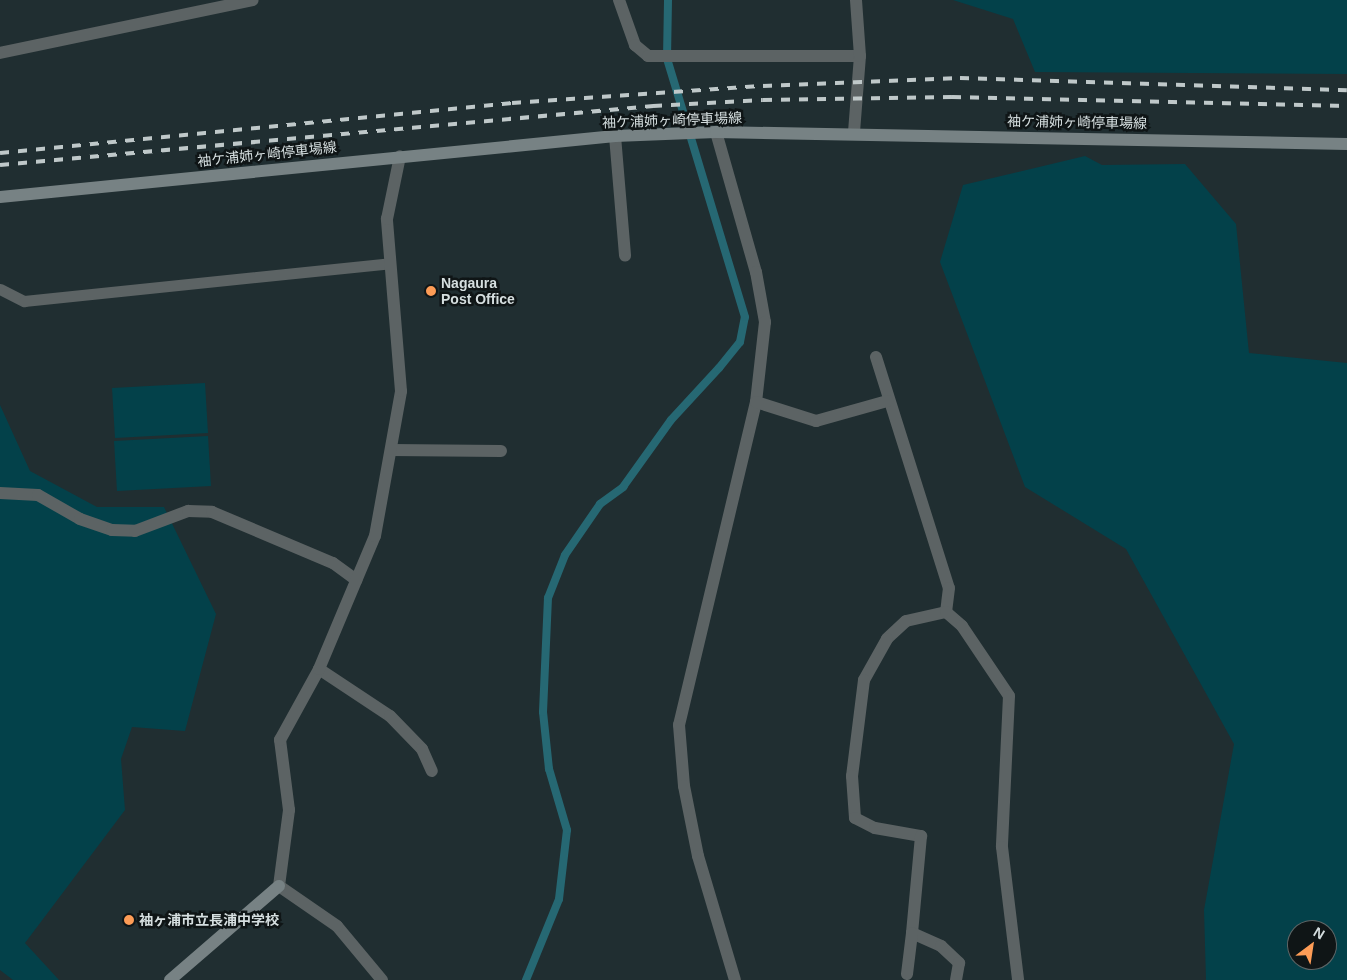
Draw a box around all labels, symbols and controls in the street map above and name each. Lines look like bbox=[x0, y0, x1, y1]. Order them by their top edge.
street label: 袖ケ浦姉ヶ崎停車場線 bbox=[602, 109, 742, 131]
street label: 袖ケ浦姉ヶ崎停車場線 bbox=[1007, 112, 1147, 132]
street label: 袖ケ浦姉ヶ崎停車場線 bbox=[197, 138, 337, 170]
place label: Nagaura Post Office bbox=[441, 275, 515, 308]
marker: Nagaura Post Office bbox=[425, 285, 437, 297]
place label: 袖ヶ浦市立長浦中学校 bbox=[139, 912, 279, 928]
marker: 袖ヶ浦市立長浦中学校 bbox=[123, 914, 135, 926]
north arrow bbox=[1287, 920, 1337, 970]
text: N bbox=[1311, 924, 1328, 942]

